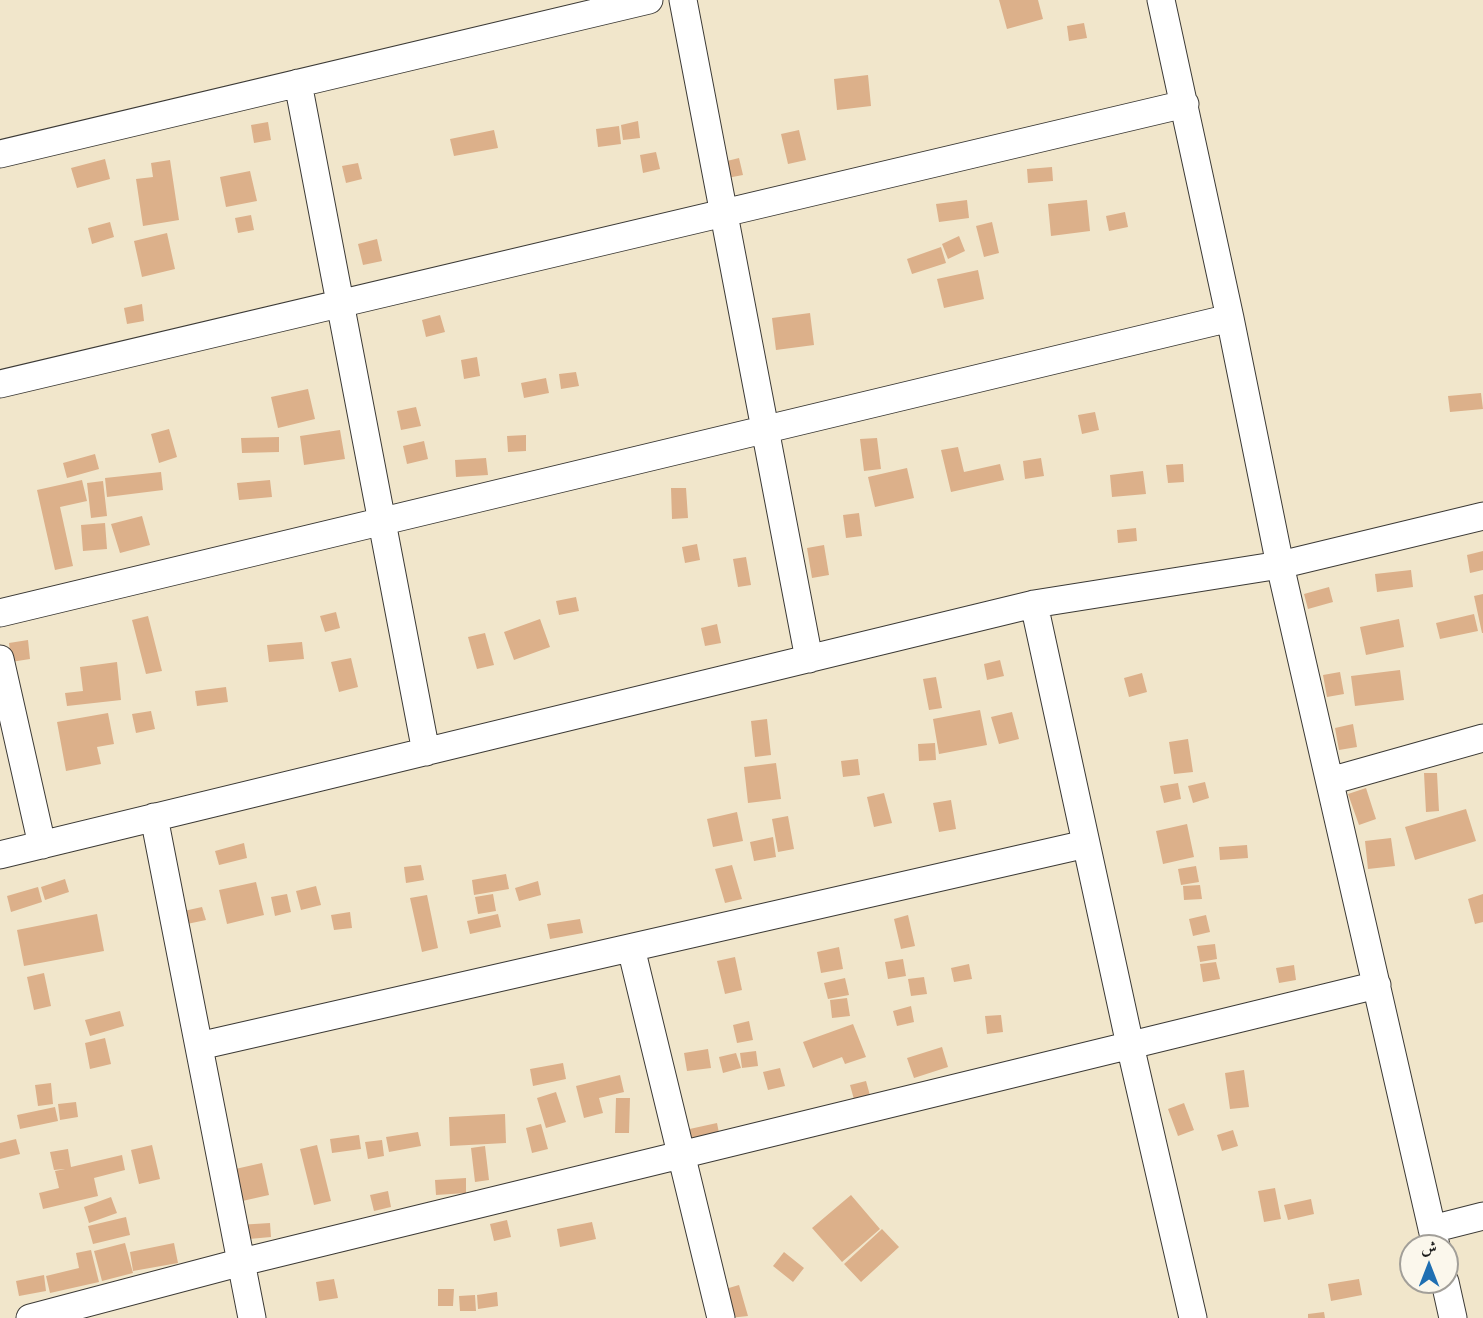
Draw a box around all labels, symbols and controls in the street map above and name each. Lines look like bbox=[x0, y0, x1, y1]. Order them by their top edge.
north arrow bbox=[1399, 1234, 1459, 1294]
text: ش bbox=[1421, 1238, 1437, 1257]

